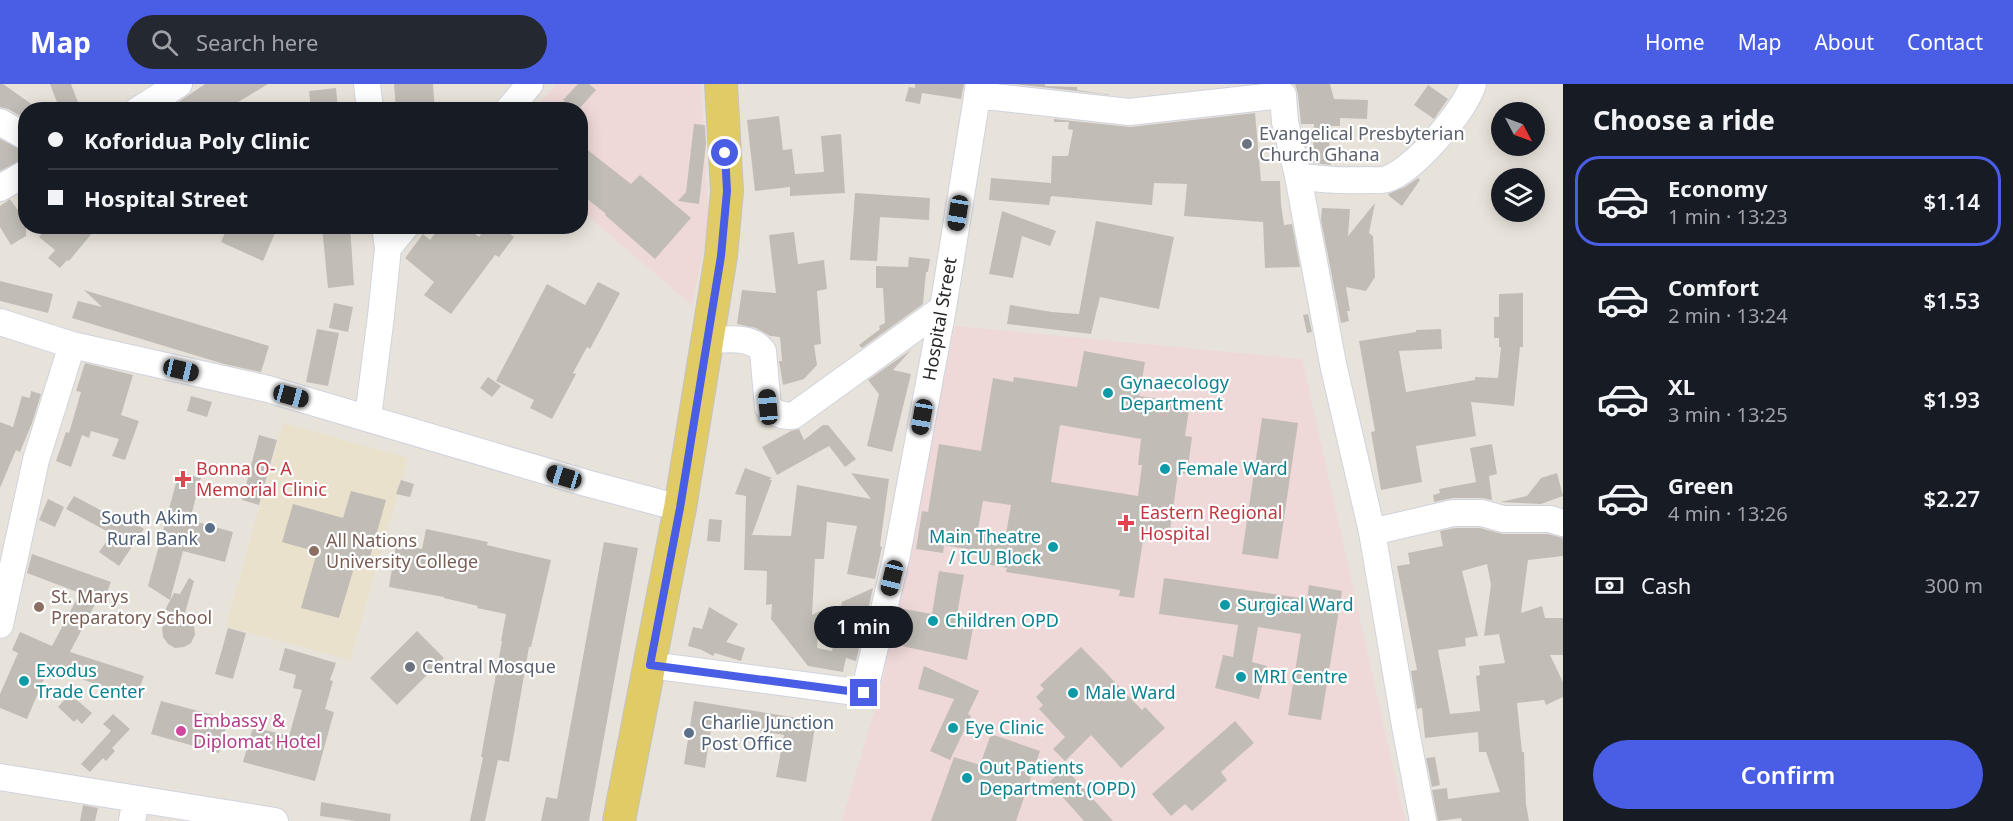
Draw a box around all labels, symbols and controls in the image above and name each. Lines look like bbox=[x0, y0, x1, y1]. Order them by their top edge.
search box bbox=[127, 15, 547, 69]
text: Map bbox=[30, 23, 91, 61]
icon: search bbox=[148, 26, 181, 59]
text: Search here bbox=[196, 27, 318, 57]
text: Home bbox=[1645, 28, 1705, 56]
text: Map bbox=[1738, 28, 1781, 56]
text: About bbox=[1814, 28, 1874, 56]
text: Contact bbox=[1907, 28, 1983, 56]
text: Choose a ride bbox=[1593, 101, 1775, 138]
north arrow bbox=[1491, 102, 1545, 156]
map controls bbox=[1491, 102, 1545, 222]
place label: Evangelical Presbyterian Church Ghana bbox=[1259, 121, 1465, 166]
text: Koforidua Poly Clinic bbox=[84, 125, 310, 155]
marker: Evangelical Presbyterian Church Ghana bbox=[1240, 137, 1254, 151]
route start bbox=[711, 139, 738, 166]
button: layers bbox=[1491, 168, 1545, 222]
text: Economy bbox=[1668, 173, 1767, 203]
icon: car bbox=[1596, 174, 1650, 228]
text: Hospital Street bbox=[84, 183, 248, 213]
text: $1.14 bbox=[1924, 186, 1980, 216]
car bbox=[946, 194, 970, 232]
text: 1 min · 13:23 bbox=[1668, 203, 1788, 230]
street label: Hospital Street bbox=[916, 255, 962, 382]
text: Comfort bbox=[1668, 272, 1759, 302]
icon: car bbox=[1596, 273, 1650, 327]
text: $1.53 bbox=[1924, 285, 1980, 315]
text: 2 min · 13:24 bbox=[1668, 302, 1788, 329]
car bbox=[161, 357, 201, 383]
place label: Gynaecology Department bbox=[1120, 370, 1230, 415]
text: XL bbox=[1668, 371, 1695, 401]
icon: car bbox=[1596, 372, 1650, 426]
car bbox=[271, 383, 311, 409]
text: $1.93 bbox=[1924, 384, 1980, 414]
marker: Gynaecology Department bbox=[1101, 386, 1115, 400]
car bbox=[757, 388, 779, 426]
car bbox=[910, 398, 934, 436]
text: 3 min · 13:25 bbox=[1668, 401, 1788, 428]
place label: Bonna O- A Memorial Clinic bbox=[196, 456, 327, 501]
place label: Female Ward bbox=[1177, 456, 1288, 480]
marker: Female Ward bbox=[1158, 462, 1172, 476]
car bbox=[544, 463, 584, 491]
marker: Bonna O- A Memorial Clinic bbox=[174, 470, 192, 488]
text: Green bbox=[1668, 470, 1734, 500]
icon: car bbox=[1596, 471, 1650, 525]
text: $2.27 bbox=[1924, 483, 1980, 513]
place label: Eastern Regional Hospital bbox=[1140, 500, 1282, 545]
text: 4 min · 13:26 bbox=[1668, 500, 1788, 527]
place label: South Akim Rural Bank bbox=[101, 505, 198, 550]
marker: Eastern Regional Hospital bbox=[1117, 514, 1135, 532]
marker: South Akim Rural Bank bbox=[203, 521, 217, 535]
place label: Main Theatre / ICU Block bbox=[929, 524, 1041, 569]
place label: All Nations University College bbox=[326, 528, 478, 573]
marker: Main Theatre / ICU Block bbox=[1046, 540, 1060, 554]
marker: All Nations University College bbox=[307, 544, 321, 558]
car bbox=[879, 558, 905, 598]
icon: cash bbox=[1593, 569, 1626, 602]
text: Cash bbox=[1641, 570, 1691, 600]
text: 300 m bbox=[1925, 572, 1983, 599]
place label: St. Marys Preparatory School bbox=[51, 584, 212, 629]
place label: Surgical Ward bbox=[1237, 592, 1354, 616]
marker: Surgical Ward bbox=[1218, 598, 1232, 612]
marker: St. Marys Preparatory School bbox=[32, 600, 46, 614]
callout: 1 min bbox=[814, 606, 914, 648]
place label: Children OPD bbox=[945, 608, 1059, 632]
text: 1 min bbox=[836, 613, 891, 640]
marker: Children OPD bbox=[926, 614, 940, 628]
place label: Central Mosque bbox=[422, 654, 556, 678]
place label: Exodus Trade Center bbox=[36, 658, 145, 703]
marker: Central Mosque bbox=[403, 660, 417, 674]
place label: MRI Centre bbox=[1253, 664, 1348, 688]
marker: MRI Centre bbox=[1234, 670, 1248, 684]
marker: Exodus Trade Center bbox=[17, 674, 31, 688]
route end bbox=[850, 679, 877, 706]
place label: Male Ward bbox=[1085, 680, 1176, 704]
marker: Male Ward bbox=[1066, 686, 1080, 700]
place label: Embassy & Diplomat Hotel bbox=[193, 708, 321, 753]
place label: Charlie Junction Post Office bbox=[701, 710, 834, 755]
place label: Eye Clinic bbox=[965, 715, 1044, 739]
marker: Eye Clinic bbox=[946, 721, 960, 735]
marker: Embassy & Diplomat Hotel bbox=[174, 724, 188, 738]
marker: Charlie Junction Post Office bbox=[682, 726, 696, 740]
button: Confirm bbox=[1593, 740, 1983, 809]
place label: Out Patients Department (OPD) bbox=[979, 755, 1136, 800]
marker: Out Patients Department (OPD) bbox=[960, 771, 974, 785]

